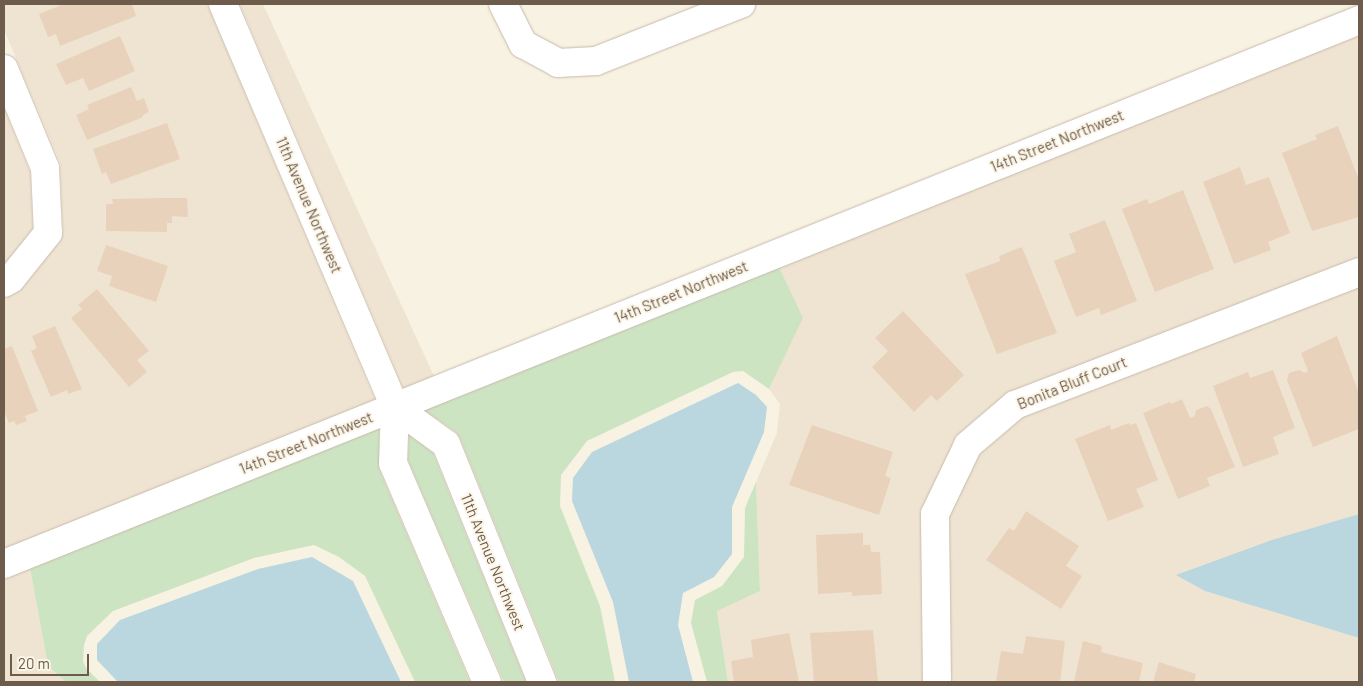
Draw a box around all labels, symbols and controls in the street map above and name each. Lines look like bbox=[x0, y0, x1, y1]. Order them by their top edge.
street label: 14th Street Northwest bbox=[988, 106, 1126, 176]
street label: 11th Avenue Northwest bbox=[272, 134, 346, 276]
street label: 14th Street Northwest bbox=[612, 257, 750, 327]
street label: Bonita Bluff Court bbox=[1015, 353, 1129, 413]
street label: 14th Street Northwest bbox=[237, 408, 375, 478]
street label: 11th Avenue Northwest bbox=[457, 491, 529, 633]
scale bar bbox=[12, 644, 91, 676]
text: 20 m bbox=[18, 654, 50, 672]

